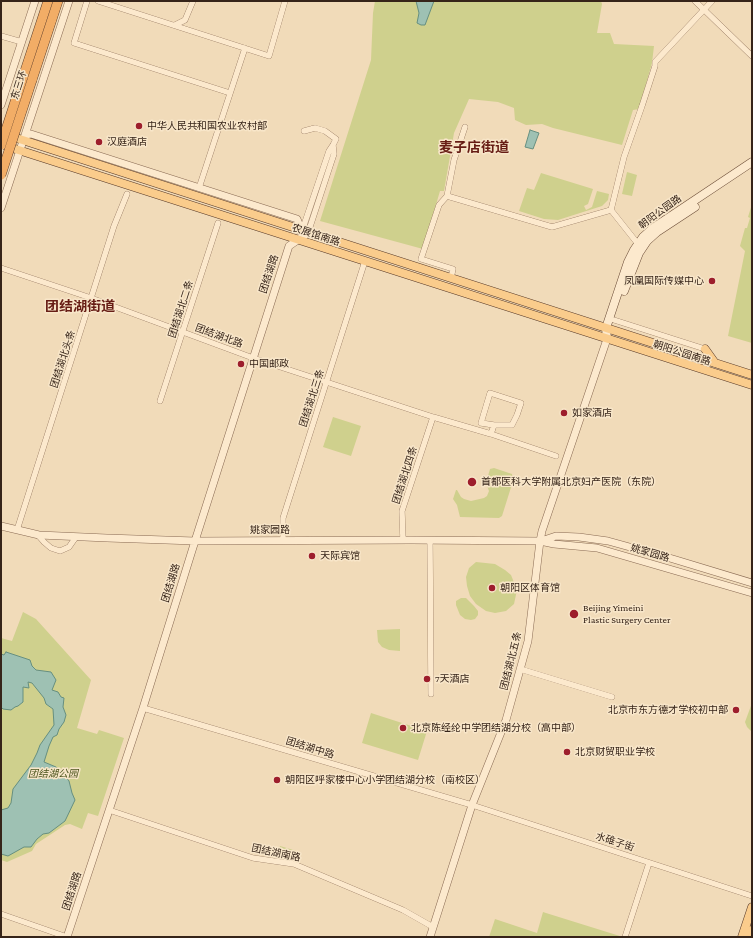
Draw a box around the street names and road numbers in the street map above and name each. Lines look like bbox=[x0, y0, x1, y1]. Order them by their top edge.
street label: 东三环 bbox=[9, 69, 29, 101]
street label: 朝阳公园路 bbox=[636, 192, 684, 232]
street label: 农展馆南路 bbox=[290, 222, 342, 248]
street label: 团结湖路 bbox=[257, 253, 281, 295]
street label: 团结湖北二条 bbox=[166, 279, 196, 339]
street label: 团结湖北路 bbox=[193, 322, 245, 350]
street label: 团结湖北头条 bbox=[48, 329, 78, 389]
street label: 朝阳公园南路 bbox=[652, 338, 712, 368]
street label: 团结湖北三条 bbox=[297, 368, 327, 428]
street label: 团结湖北四条 bbox=[390, 445, 420, 505]
street label: 姚家园路 bbox=[250, 524, 290, 536]
street label: 姚家园路 bbox=[629, 542, 671, 564]
street label: 团结湖路 bbox=[159, 562, 183, 604]
street label: 团结湖北五条 bbox=[498, 630, 524, 692]
street label: 团结湖中路 bbox=[284, 735, 336, 761]
street label: 水碓子街 bbox=[594, 830, 636, 854]
street label: 团结湖南路 bbox=[250, 842, 302, 864]
street label: 团结湖路 bbox=[60, 870, 84, 912]

